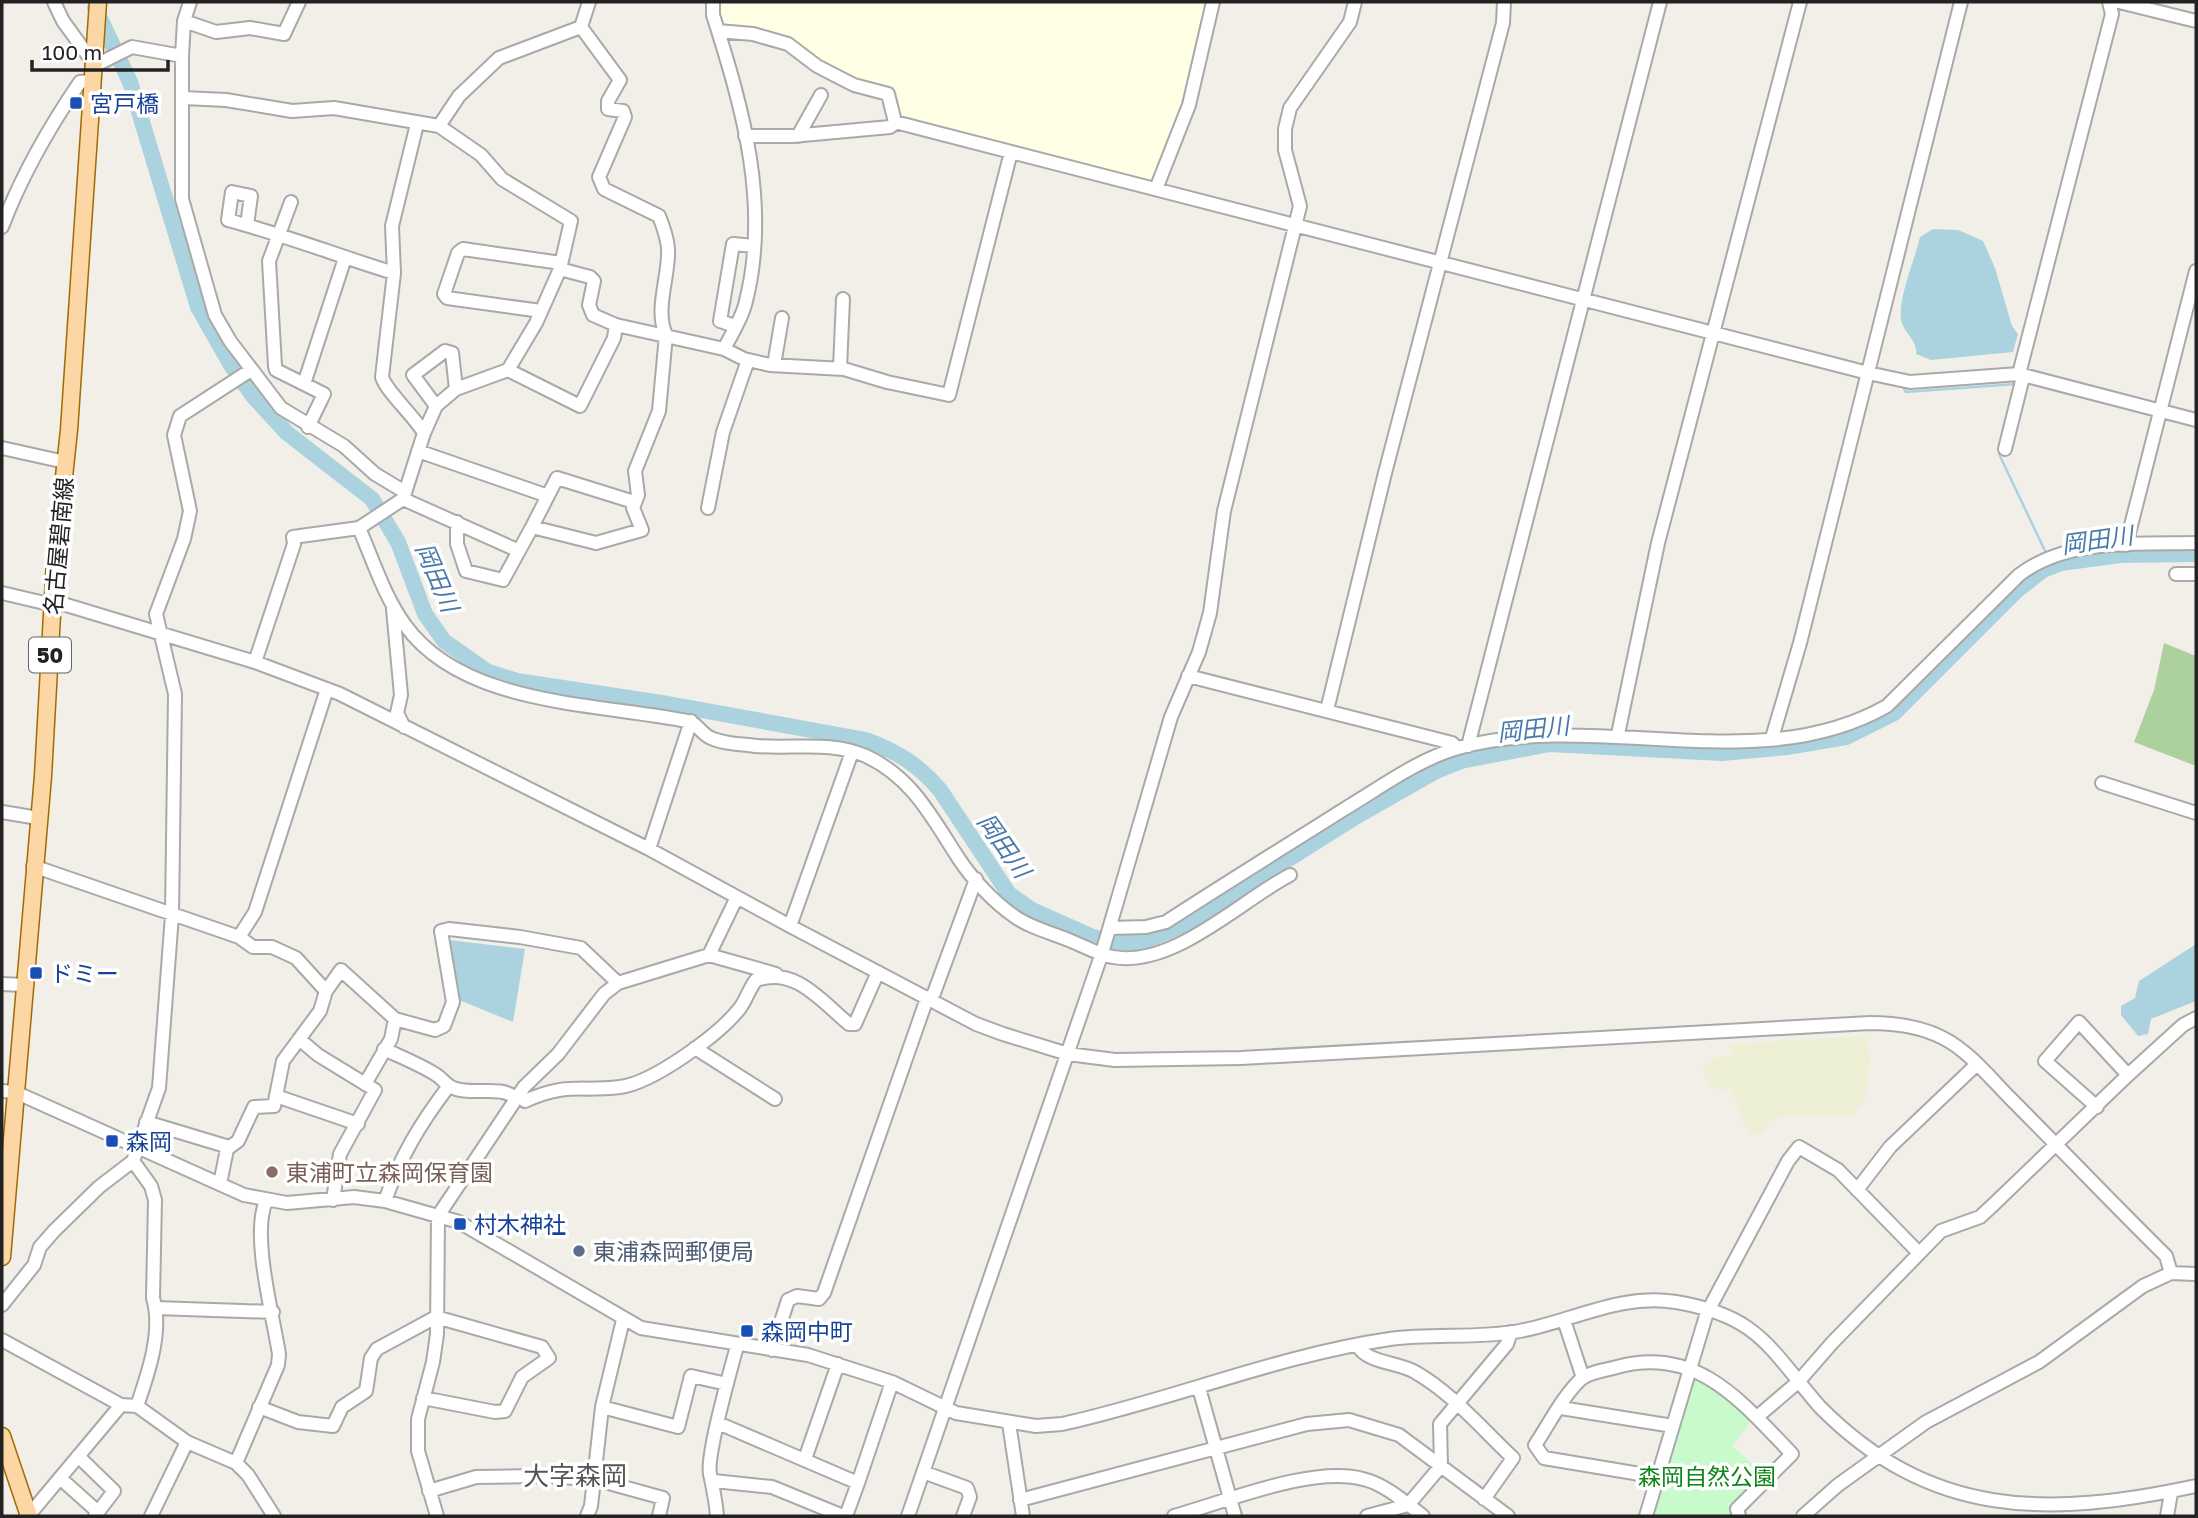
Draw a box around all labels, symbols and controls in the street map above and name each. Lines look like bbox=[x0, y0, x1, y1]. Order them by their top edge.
scale bar bbox=[32, 28, 168, 72]
text: 100 m bbox=[42, 39, 102, 65]
place label: 宮戸橋 bbox=[90, 89, 159, 117]
marker: 宮戸橋 bbox=[68, 95, 84, 111]
street label: 名古屋碧南線 bbox=[38, 476, 78, 616]
water label: 岡田川 bbox=[2059, 519, 2138, 558]
water label: 岡田川 bbox=[411, 538, 467, 619]
road number: 50 bbox=[29, 638, 71, 672]
water label: 岡田川 bbox=[1496, 710, 1573, 746]
water label: 岡田川 bbox=[972, 807, 1039, 885]
place label: ドミー bbox=[50, 959, 119, 987]
marker: ドミー bbox=[28, 965, 44, 981]
place label: 森岡 bbox=[126, 1127, 172, 1155]
marker: 森岡 bbox=[104, 1133, 120, 1149]
place label: 東浦町立森岡保育園 bbox=[286, 1158, 493, 1186]
marker: 東浦町立森岡保育園 bbox=[264, 1164, 280, 1180]
place label: 村木神社 bbox=[474, 1210, 566, 1238]
marker: 村木神社 bbox=[452, 1216, 468, 1232]
place label: 東浦森岡郵便局 bbox=[593, 1237, 754, 1265]
marker: 東浦森岡郵便局 bbox=[571, 1243, 587, 1259]
place label: 森岡中町 bbox=[761, 1317, 853, 1345]
marker: 森岡中町 bbox=[739, 1323, 755, 1339]
district label: 大字森岡 bbox=[523, 1460, 627, 1491]
park label: 森岡自然公園 bbox=[1638, 1462, 1776, 1490]

